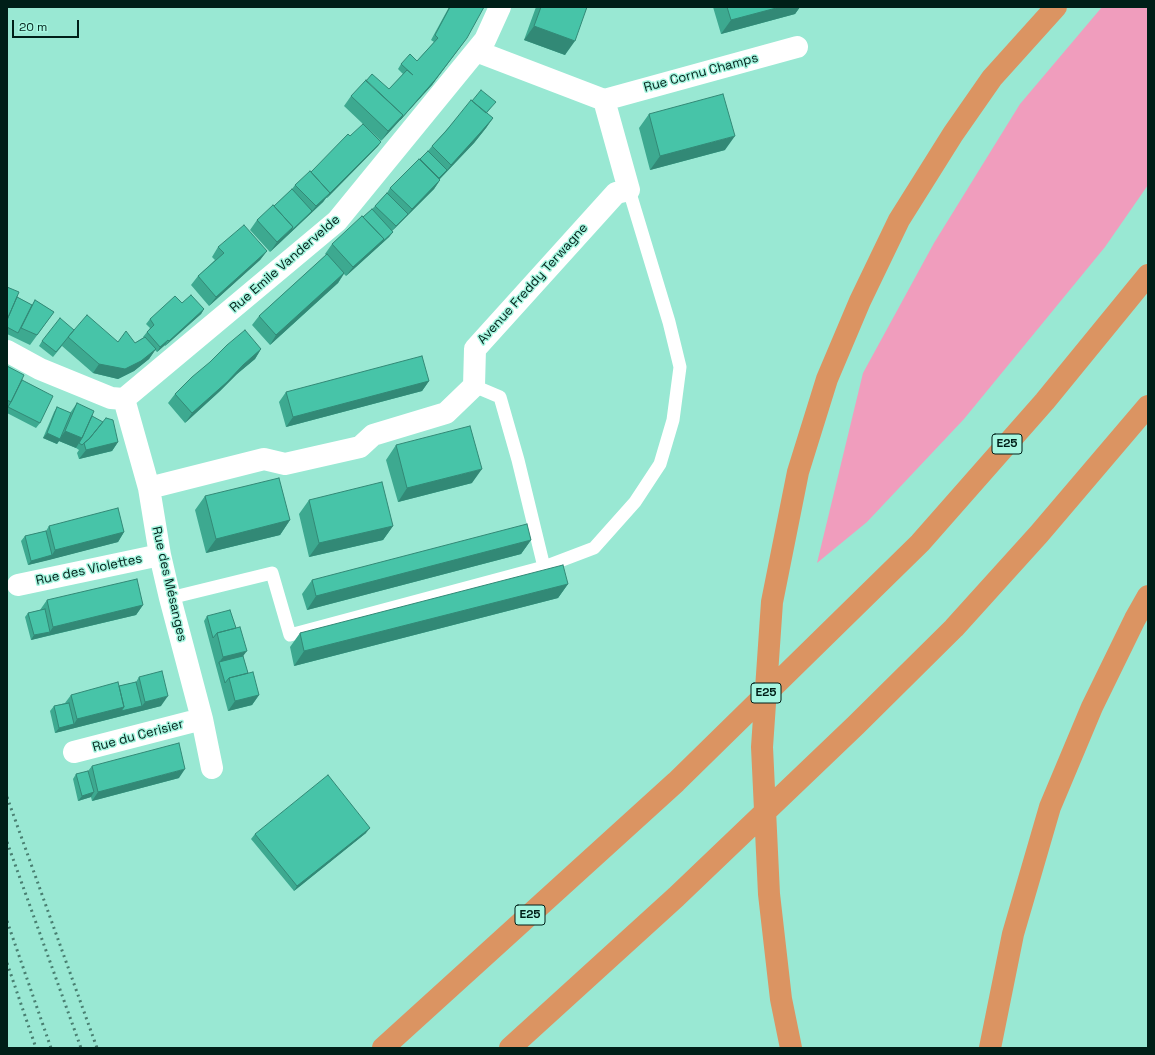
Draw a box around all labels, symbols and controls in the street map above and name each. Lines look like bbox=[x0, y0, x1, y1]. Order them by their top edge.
scale bar bbox=[14, 12, 81, 38]
text: 20 m bbox=[19, 19, 47, 35]
street label: Rue Cornu Champs bbox=[642, 50, 760, 96]
street label: Rue Emile Vandervelde bbox=[227, 212, 343, 316]
street label: Avenue Freddy Terwagne bbox=[475, 220, 591, 348]
road number: E25 bbox=[992, 434, 1022, 454]
street label: Rue des Mésanges bbox=[148, 525, 190, 643]
street label: Rue des Violettes bbox=[34, 551, 144, 589]
road number: E25 bbox=[751, 683, 781, 703]
street label: Rue du Cerisier bbox=[91, 716, 185, 756]
road number: E25 bbox=[515, 905, 545, 925]

